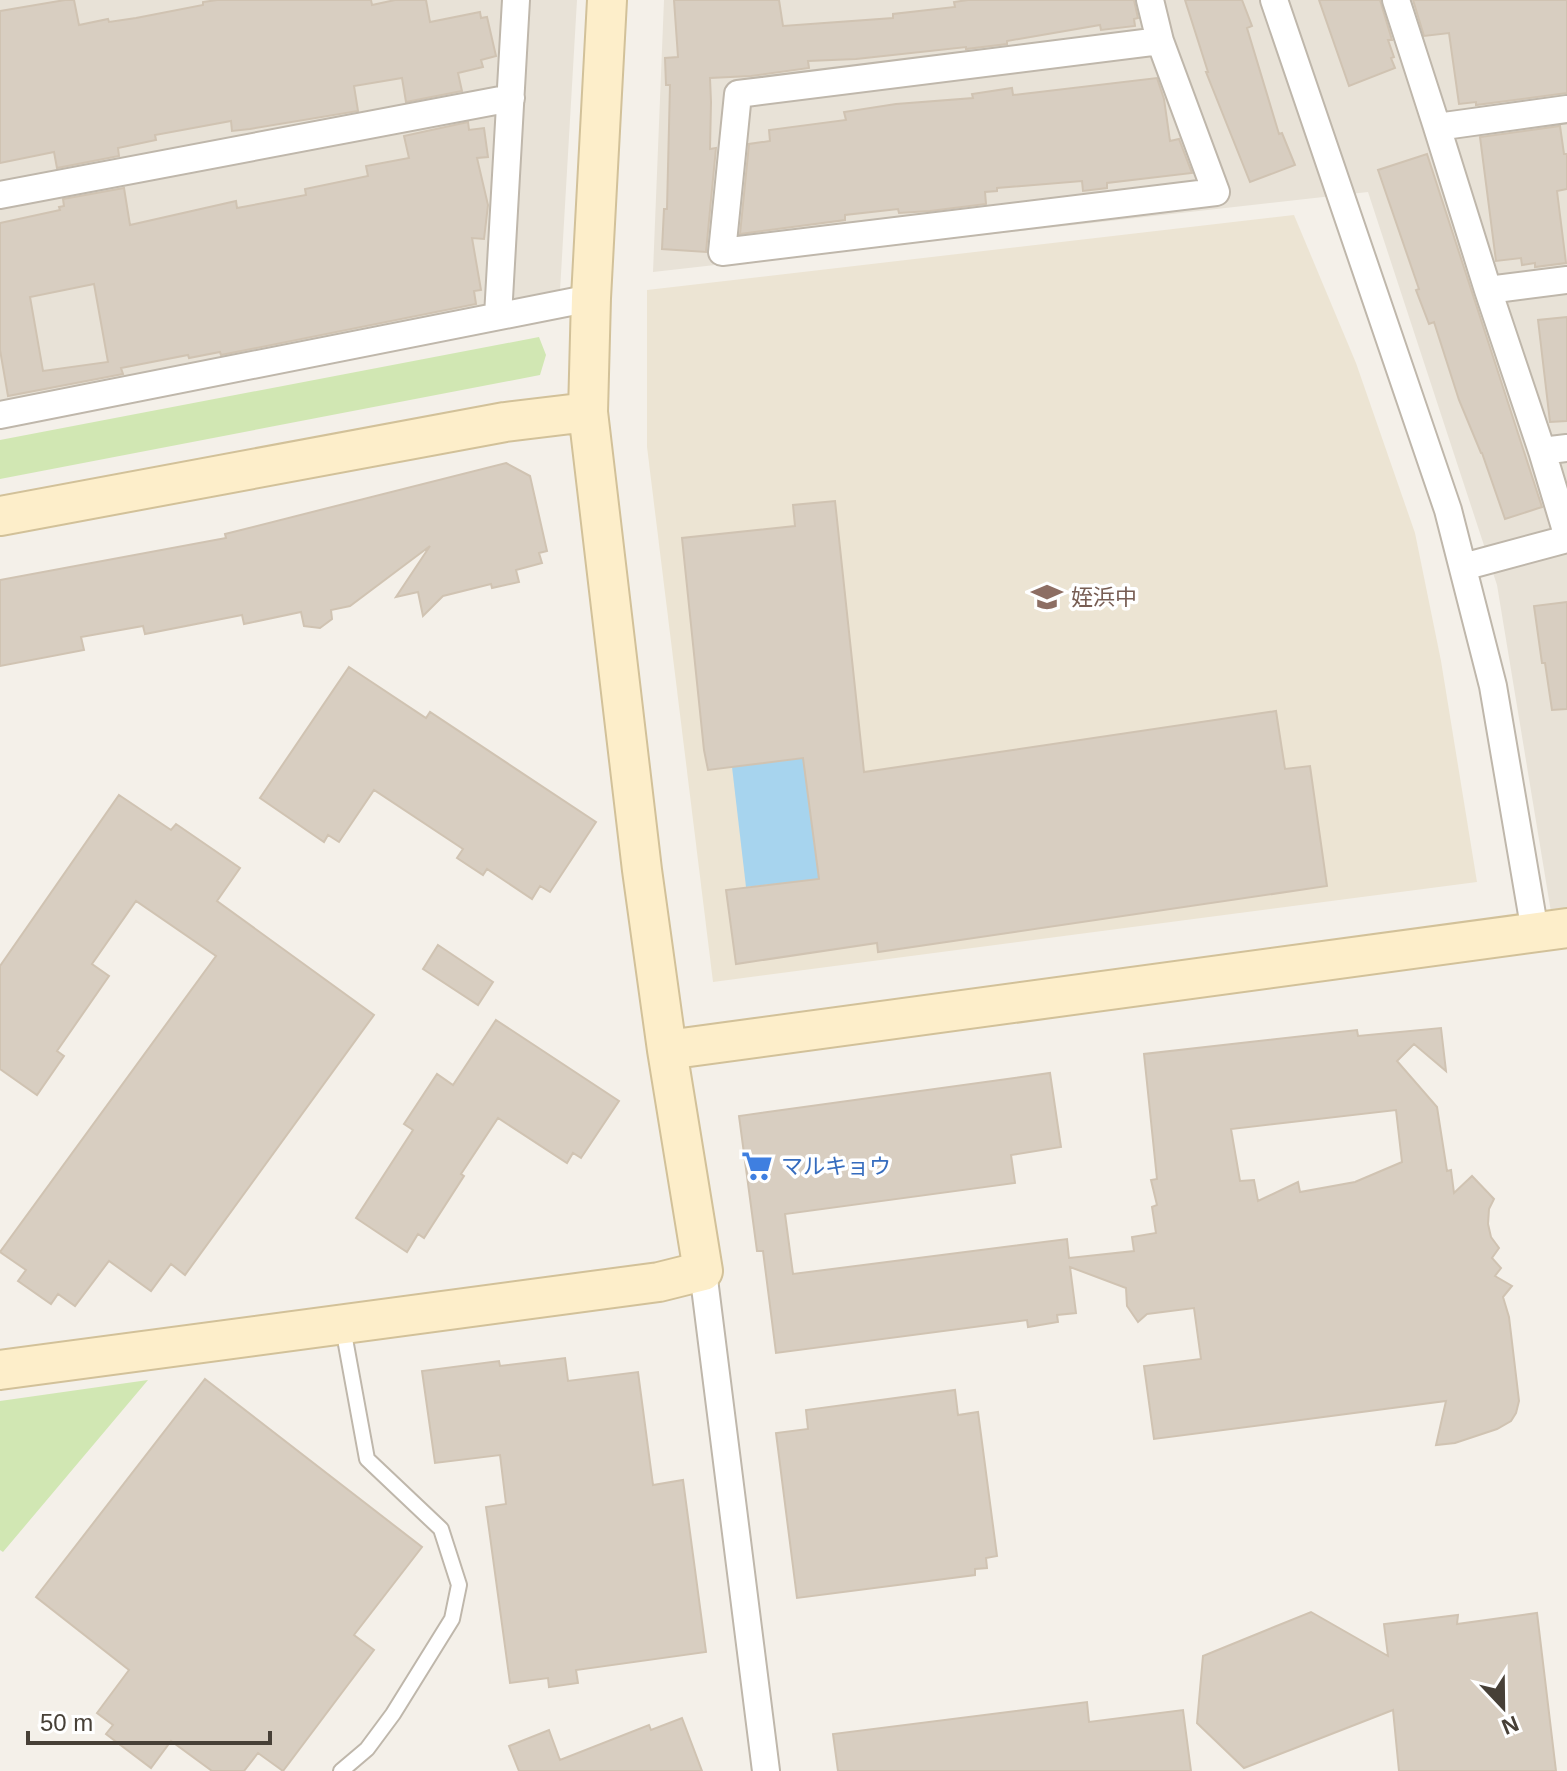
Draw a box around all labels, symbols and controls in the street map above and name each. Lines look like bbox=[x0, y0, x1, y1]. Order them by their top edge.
school or university icon: 姪浜中 bbox=[1030, 580, 1064, 614]
place label: 姪浜中 bbox=[1071, 585, 1137, 610]
supermarket icon: マルキョウ bbox=[740, 1149, 774, 1183]
place label: マルキョウ bbox=[781, 1154, 891, 1179]
north arrow bbox=[1463, 1667, 1543, 1747]
scale bar bbox=[28, 1695, 270, 1745]
text: 50 m bbox=[40, 1709, 93, 1736]
text: N bbox=[1498, 1711, 1522, 1740]

